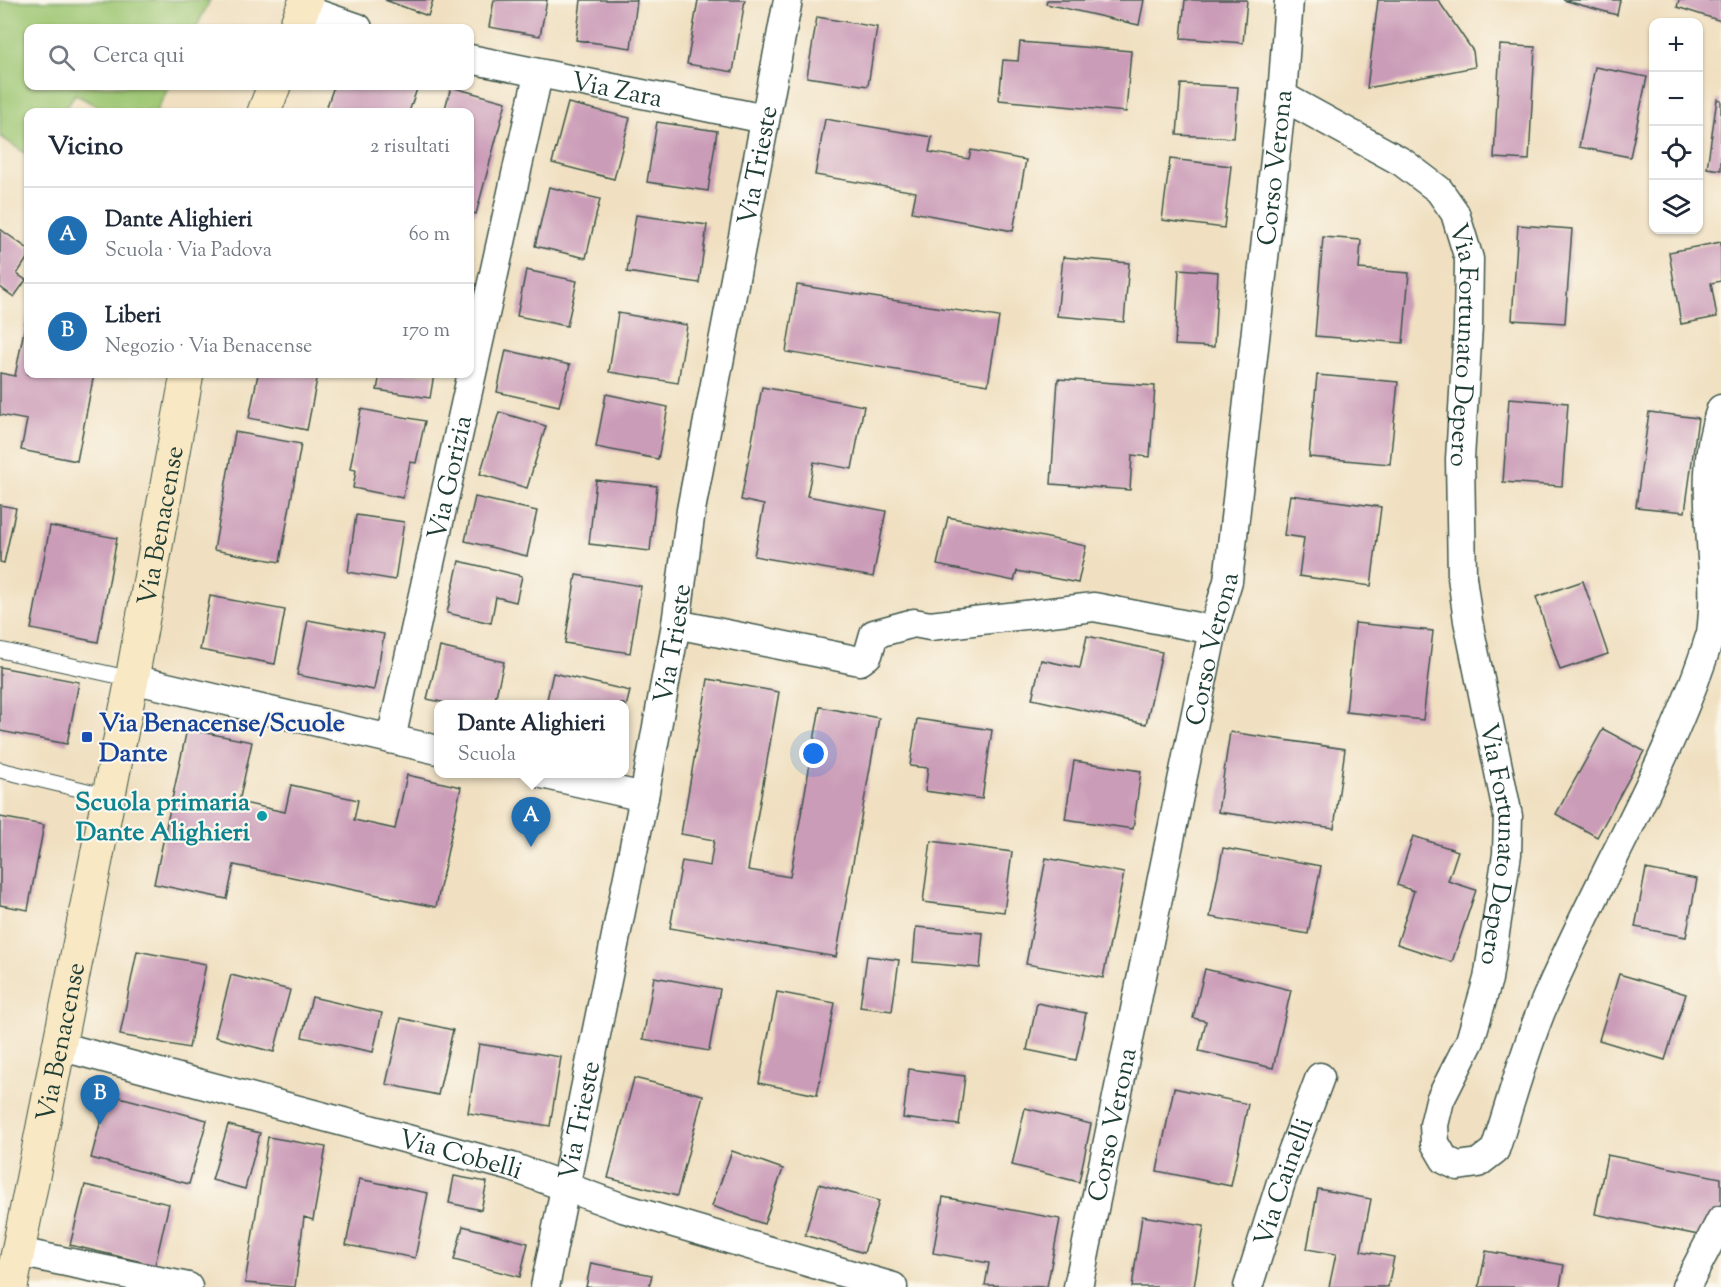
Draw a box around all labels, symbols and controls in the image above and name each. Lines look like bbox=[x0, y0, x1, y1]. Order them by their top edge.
map controls bbox=[1649, 18, 1703, 234]
button: + bbox=[1649, 18, 1703, 72]
search box bbox=[24, 24, 474, 90]
icon: search bbox=[45, 41, 78, 74]
text: Cerca qui bbox=[93, 41, 184, 73]
street label: Via Zara bbox=[568, 64, 665, 119]
button: − bbox=[1649, 72, 1703, 126]
street label: Corso Verona bbox=[1249, 89, 1303, 247]
street label: Via Trieste bbox=[730, 103, 789, 228]
button: locate bbox=[1649, 126, 1703, 180]
text: Vicino bbox=[48, 129, 123, 166]
text: 2 risultati bbox=[370, 133, 450, 162]
button: layers bbox=[1649, 180, 1703, 234]
text: Dante Alighieri bbox=[105, 205, 253, 237]
street label: Via Fortunato Depero bbox=[1438, 219, 1485, 467]
text: A bbox=[59, 221, 76, 250]
text: 60 m bbox=[409, 221, 450, 250]
text: Scuola · Via Padova bbox=[105, 237, 272, 266]
text: Liberi bbox=[105, 301, 161, 333]
text: B bbox=[61, 317, 74, 346]
text: 170 m bbox=[402, 317, 450, 346]
text: Negozio · Via Benacense bbox=[105, 333, 312, 362]
street label: Via Gorizia bbox=[420, 412, 483, 544]
street label: Via Benacense bbox=[130, 443, 195, 609]
street label: Corso Verona bbox=[1178, 571, 1250, 729]
street label: Via Trieste bbox=[646, 582, 702, 707]
popup bbox=[434, 700, 629, 778]
place label: Via Benacense/Scuole Dante bbox=[99, 706, 345, 773]
text: Dante Alighieri bbox=[458, 709, 605, 741]
street label: Via Fortunato Depero bbox=[1468, 720, 1524, 967]
marker: Via Benacense/Scuole Dante bbox=[80, 730, 94, 744]
your location bbox=[799, 739, 828, 768]
text: Scuola bbox=[458, 741, 516, 770]
place label: Scuola primaria Dante Alighieri bbox=[75, 785, 251, 852]
pin: A bbox=[512, 798, 550, 847]
marker: Scuola primaria Dante Alighieri bbox=[255, 809, 269, 823]
street label: Via Benacense bbox=[28, 959, 96, 1125]
street label: Corso Verona bbox=[1080, 1045, 1148, 1205]
street label: Via Trieste bbox=[551, 1058, 611, 1184]
pin: B bbox=[80, 1076, 120, 1125]
street label: Via Cainelli bbox=[1246, 1113, 1324, 1251]
street label: Via Cobelli bbox=[394, 1122, 527, 1190]

